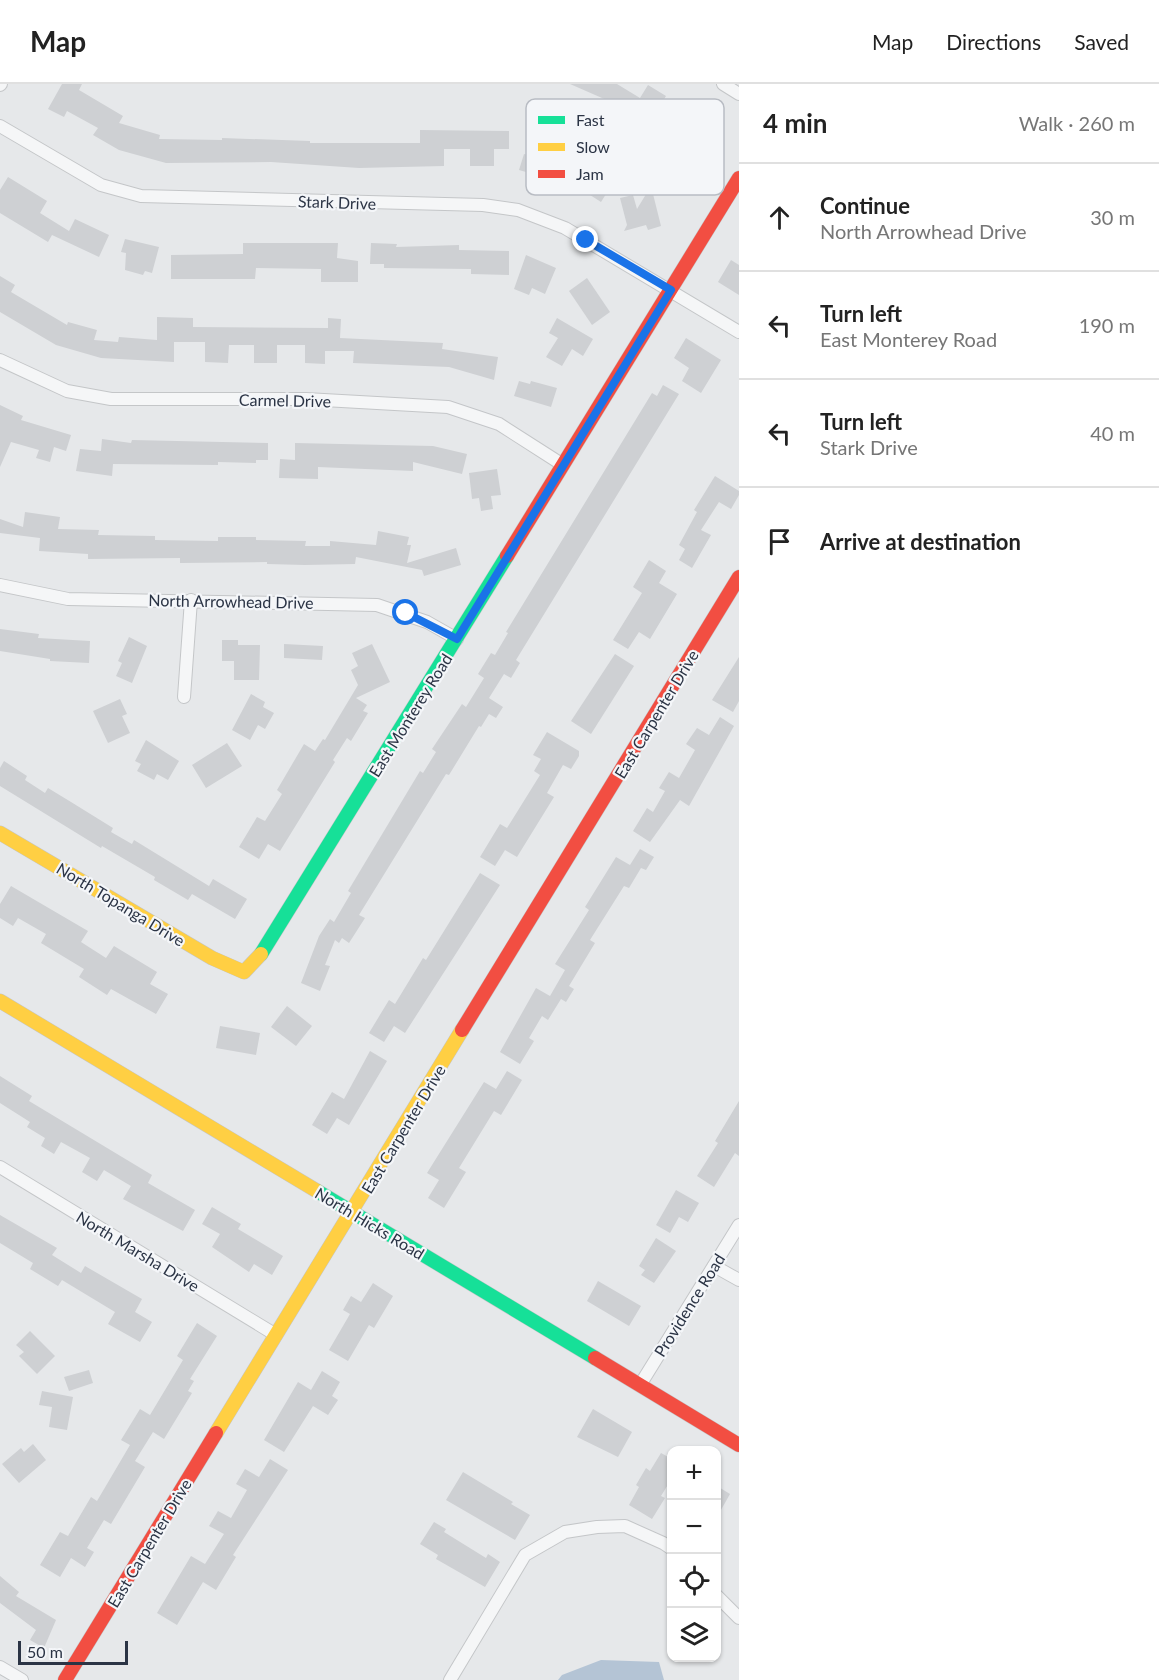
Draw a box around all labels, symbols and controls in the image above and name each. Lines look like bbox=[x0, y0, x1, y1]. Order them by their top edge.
text: Map bbox=[30, 24, 86, 58]
text: Map bbox=[872, 29, 913, 54]
text: Directions bbox=[946, 29, 1041, 54]
text: Saved bbox=[1074, 29, 1129, 54]
legend bbox=[526, 99, 724, 195]
text: 4 min bbox=[763, 107, 827, 139]
text: Fast bbox=[576, 110, 605, 129]
text: Walk · 260 m bbox=[1019, 111, 1135, 135]
text: Slow bbox=[576, 137, 610, 156]
text: Jam bbox=[576, 164, 604, 183]
street label: Stark Drive bbox=[298, 191, 376, 213]
text: Continue bbox=[820, 192, 910, 219]
icon: ahead bbox=[763, 201, 796, 234]
text: 30 m bbox=[1090, 205, 1135, 229]
text: North Arrowhead Drive bbox=[820, 219, 1027, 243]
route end bbox=[572, 226, 598, 252]
text: Turn left bbox=[820, 300, 902, 327]
icon: left bbox=[763, 309, 796, 342]
text: 190 m bbox=[1079, 313, 1135, 337]
text: East Monterey Road bbox=[820, 327, 997, 351]
street label: Carmel Drive bbox=[239, 390, 331, 410]
text: Turn left bbox=[820, 408, 902, 435]
icon: left bbox=[763, 417, 796, 450]
text: 40 m bbox=[1090, 421, 1135, 445]
text: Stark Drive bbox=[820, 435, 918, 459]
icon: arrive bbox=[763, 525, 796, 558]
text: Arrive at destination bbox=[820, 528, 1021, 555]
street label: North Arrowhead Drive bbox=[148, 590, 314, 612]
route start bbox=[392, 599, 418, 625]
street label: East Carpenter Drive bbox=[610, 646, 702, 782]
street label: East Monterey Road bbox=[364, 650, 456, 780]
street label: North Topanga Drive bbox=[54, 858, 188, 950]
street label: East Carpenter Drive bbox=[357, 1061, 449, 1197]
street label: North Hicks Road bbox=[312, 1183, 428, 1263]
street label: North Marsha Drive bbox=[73, 1207, 203, 1295]
street label: Providence Road bbox=[650, 1250, 728, 1360]
map controls bbox=[667, 1446, 721, 1662]
button: + bbox=[667, 1446, 721, 1500]
street label: East Carpenter Drive bbox=[103, 1475, 195, 1611]
button: − bbox=[667, 1500, 721, 1554]
button: locate bbox=[667, 1554, 721, 1608]
button: layers bbox=[667, 1608, 721, 1662]
scale bar bbox=[18, 1638, 128, 1666]
text: 50 m bbox=[27, 1642, 63, 1661]

